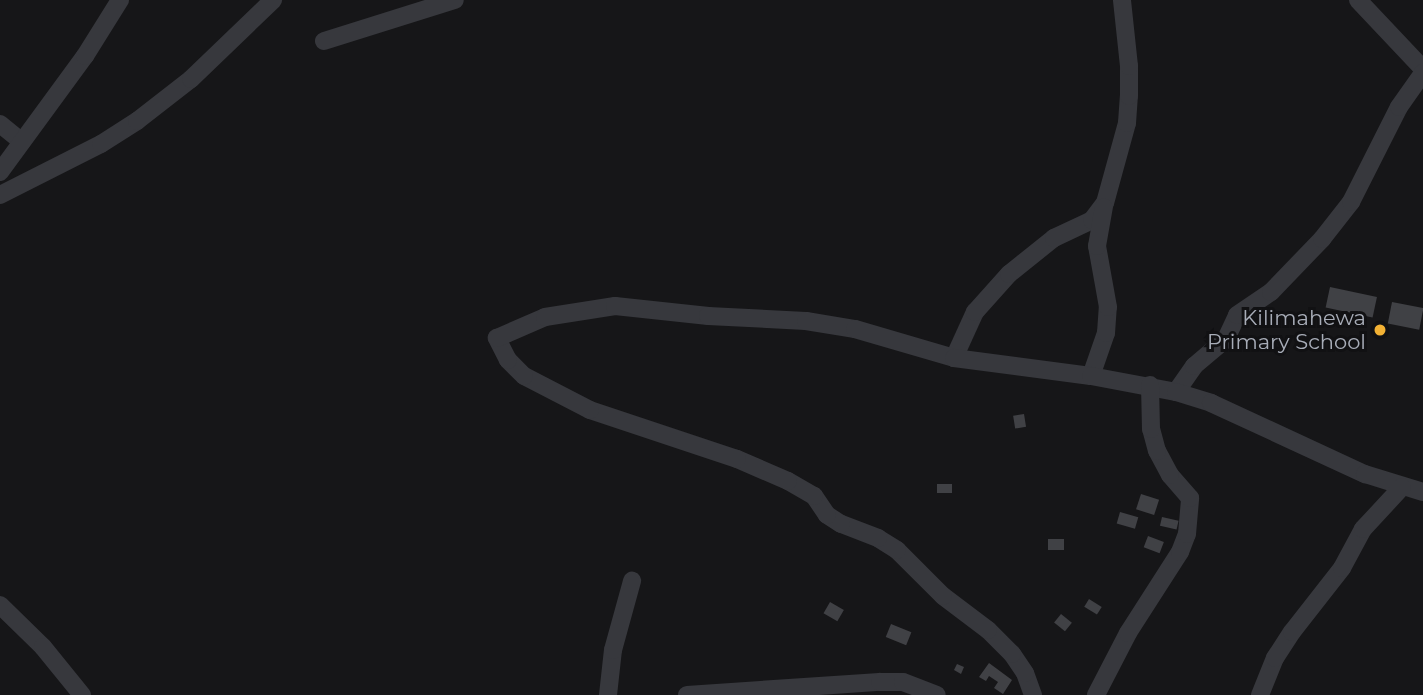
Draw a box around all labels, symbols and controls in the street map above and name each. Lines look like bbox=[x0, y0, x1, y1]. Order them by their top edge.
place label: Kilimahewa Primary School bbox=[1207, 305, 1366, 355]
marker: Kilimahewa Primary School bbox=[1372, 322, 1388, 338]

